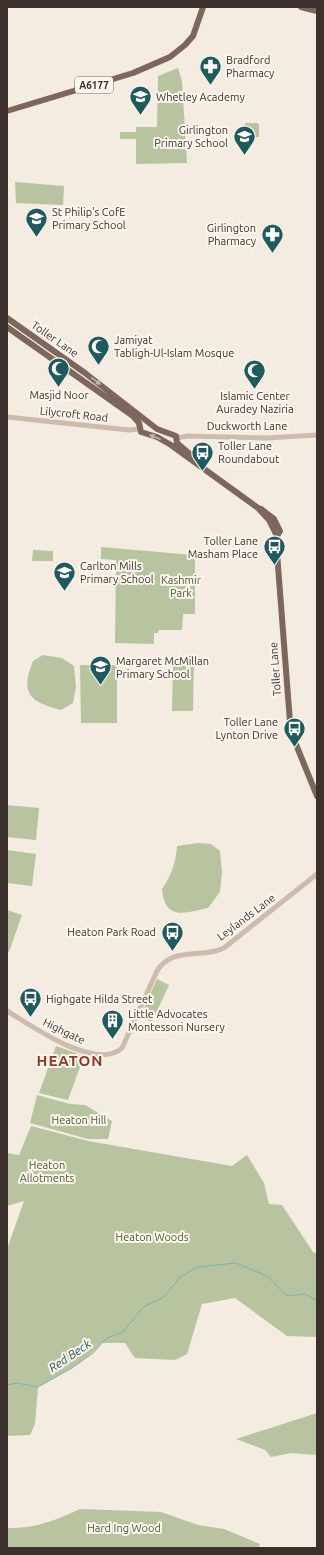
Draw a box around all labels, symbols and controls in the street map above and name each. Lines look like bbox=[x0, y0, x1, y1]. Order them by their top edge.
pharmacy icon: Bradford Pharmacy bbox=[198, 53, 224, 86]
place label: Bradford Pharmacy bbox=[226, 54, 275, 79]
road number: A6177 bbox=[75, 77, 113, 93]
school or university icon: Whetley Academy bbox=[127, 84, 153, 117]
place label: Whetley Academy bbox=[156, 91, 245, 103]
school or university icon: Girlington Primary School bbox=[231, 123, 257, 156]
place label: Girlington Primary School bbox=[154, 124, 228, 149]
school or university icon: St Philip's CofE Primary School bbox=[24, 205, 50, 238]
place label: St Philip's CofE Primary School bbox=[52, 206, 126, 231]
pharmacy icon: Girlington Pharmacy bbox=[259, 221, 285, 254]
place label: Girlington Pharmacy bbox=[207, 222, 257, 247]
street label: Toller Lane bbox=[29, 319, 81, 359]
mosque icon: Jamiyat Tabligh-Ul-Islam Mosque bbox=[85, 333, 111, 366]
place label: Jamiyat Tabligh-Ul-Islam Mosque bbox=[114, 334, 234, 359]
mosque icon: Masjid Noor bbox=[46, 356, 72, 389]
mosque icon: Islamic Center Auradey Naziria bbox=[242, 357, 268, 390]
one-way arrow bbox=[91, 377, 102, 385]
place label: Masjid Noor bbox=[29, 389, 89, 401]
place label: Islamic Center Auradey Naziria bbox=[216, 390, 294, 415]
street label: Lilycroft Road bbox=[39, 404, 109, 424]
street label: Duckworth Lane bbox=[207, 420, 287, 432]
one-way arrow bbox=[148, 433, 160, 439]
bus stop icon: Toller Lane Roundabout bbox=[189, 439, 215, 472]
place label: Toller Lane Roundabout bbox=[218, 440, 280, 465]
bus stop icon: Toller Lane Masham Place bbox=[261, 534, 287, 567]
place label: Toller Lane Masham Place bbox=[188, 535, 258, 560]
school or university icon: Carlton Mills Primary School bbox=[51, 559, 77, 592]
place label: Carlton Mills Primary School bbox=[80, 560, 154, 585]
park label: Kashmir Park bbox=[161, 574, 202, 599]
street label: Toller Lane bbox=[267, 642, 283, 696]
school or university icon: Margaret McMillan Primary School bbox=[88, 654, 114, 687]
place label: Margaret McMillan Primary School bbox=[116, 655, 209, 680]
bus stop icon: Toller Lane Lynton Drive bbox=[281, 715, 307, 748]
place label: Toller Lane Lynton Drive bbox=[215, 716, 278, 741]
street label: Leylands Lane bbox=[215, 891, 277, 943]
bus stop icon: Heaton Park Road bbox=[159, 919, 185, 952]
place label: Heaton Park Road bbox=[67, 926, 156, 938]
bus stop icon: Highgate Hilda Street bbox=[17, 986, 43, 1019]
place label: Highgate Hilda Street bbox=[46, 993, 153, 1005]
building icon: Little Advocates Montessori Nursery bbox=[100, 1007, 126, 1040]
place label: Little Advocates Montessori Nursery bbox=[128, 1008, 226, 1033]
street label: Highgate bbox=[41, 1016, 87, 1046]
district label: HEATON bbox=[37, 1052, 103, 1069]
park label: Heaton Hill bbox=[51, 1114, 107, 1126]
park label: Heaton Allotments bbox=[20, 1159, 75, 1184]
park label: Heaton Woods bbox=[115, 1231, 189, 1243]
water label: Red Beck bbox=[46, 1336, 94, 1374]
park label: Hard Ing Wood bbox=[87, 1522, 161, 1534]

